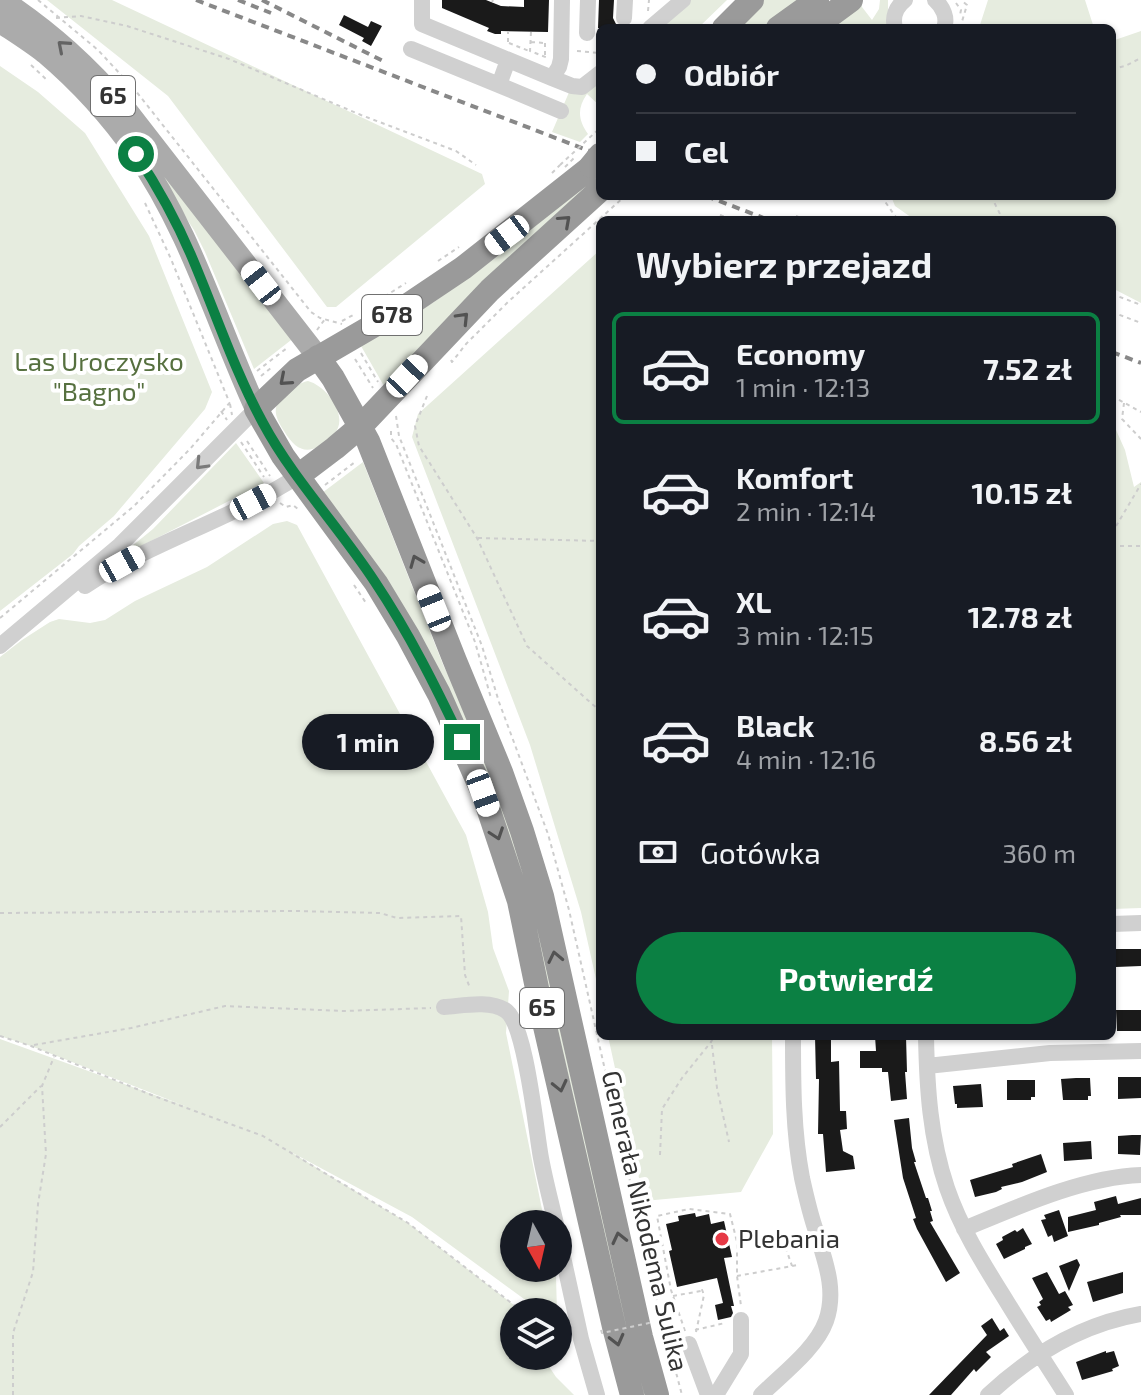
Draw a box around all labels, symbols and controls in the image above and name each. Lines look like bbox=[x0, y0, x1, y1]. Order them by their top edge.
one-way arrow bbox=[58, 41, 73, 56]
text: Odbiór bbox=[684, 56, 779, 92]
road number: 65 bbox=[91, 76, 135, 116]
text: Cel bbox=[684, 133, 728, 169]
route start bbox=[118, 136, 154, 172]
car bbox=[481, 211, 533, 259]
one-way arrow bbox=[556, 216, 571, 230]
text: Wybierz przejazd bbox=[636, 242, 932, 285]
car bbox=[237, 257, 285, 309]
road number: 678 bbox=[362, 295, 422, 335]
one-way arrow bbox=[454, 313, 468, 327]
icon: car bbox=[640, 332, 712, 404]
text: Economy bbox=[736, 335, 865, 371]
park label: Las Uroczysko "Bagno" bbox=[14, 345, 184, 406]
car bbox=[382, 350, 432, 402]
text: 7.52 zł bbox=[983, 350, 1072, 386]
one-way arrow bbox=[279, 370, 294, 385]
text: 1 min · 12:13 bbox=[736, 371, 870, 402]
one-way arrow bbox=[196, 455, 210, 470]
icon: car bbox=[640, 456, 712, 528]
text: Komfort bbox=[736, 459, 853, 495]
text: 10.15 zł bbox=[972, 474, 1072, 510]
car bbox=[226, 480, 280, 524]
text: 2 min · 12:14 bbox=[736, 495, 876, 526]
car bbox=[95, 542, 149, 586]
one-way arrow bbox=[409, 555, 425, 569]
icon: car bbox=[640, 580, 712, 652]
car bbox=[414, 581, 454, 635]
text: XL bbox=[736, 583, 771, 619]
text: 12.78 zł bbox=[968, 598, 1072, 634]
text: 3 min · 12:15 bbox=[736, 619, 874, 650]
icon: car bbox=[640, 704, 712, 776]
text: Black bbox=[736, 707, 814, 743]
callout: 1 min bbox=[302, 714, 434, 770]
text: 8.56 zł bbox=[979, 722, 1072, 758]
route end bbox=[444, 724, 480, 760]
text: 1 min bbox=[337, 726, 399, 757]
text: 4 min · 12:16 bbox=[736, 743, 876, 774]
car bbox=[464, 766, 502, 820]
one-way arrow bbox=[488, 826, 504, 840]
icon: cash bbox=[636, 830, 680, 874]
text: Gotówka bbox=[700, 834, 821, 870]
text: 360 m bbox=[1002, 837, 1076, 868]
button: Potwierdź bbox=[636, 932, 1076, 1024]
one-way arrow bbox=[547, 951, 564, 964]
road number: 65 bbox=[520, 988, 564, 1028]
street label: Generała Nikodema Sulika bbox=[597, 1067, 696, 1374]
one-way arrow bbox=[550, 1079, 567, 1092]
north arrow bbox=[500, 1210, 572, 1282]
map controls bbox=[500, 1210, 572, 1370]
place label: Plebania bbox=[738, 1222, 840, 1253]
marker: Plebania bbox=[713, 1230, 731, 1248]
one-way arrow bbox=[611, 1231, 628, 1245]
button: layers bbox=[500, 1298, 572, 1370]
one-way arrow bbox=[608, 1332, 625, 1346]

